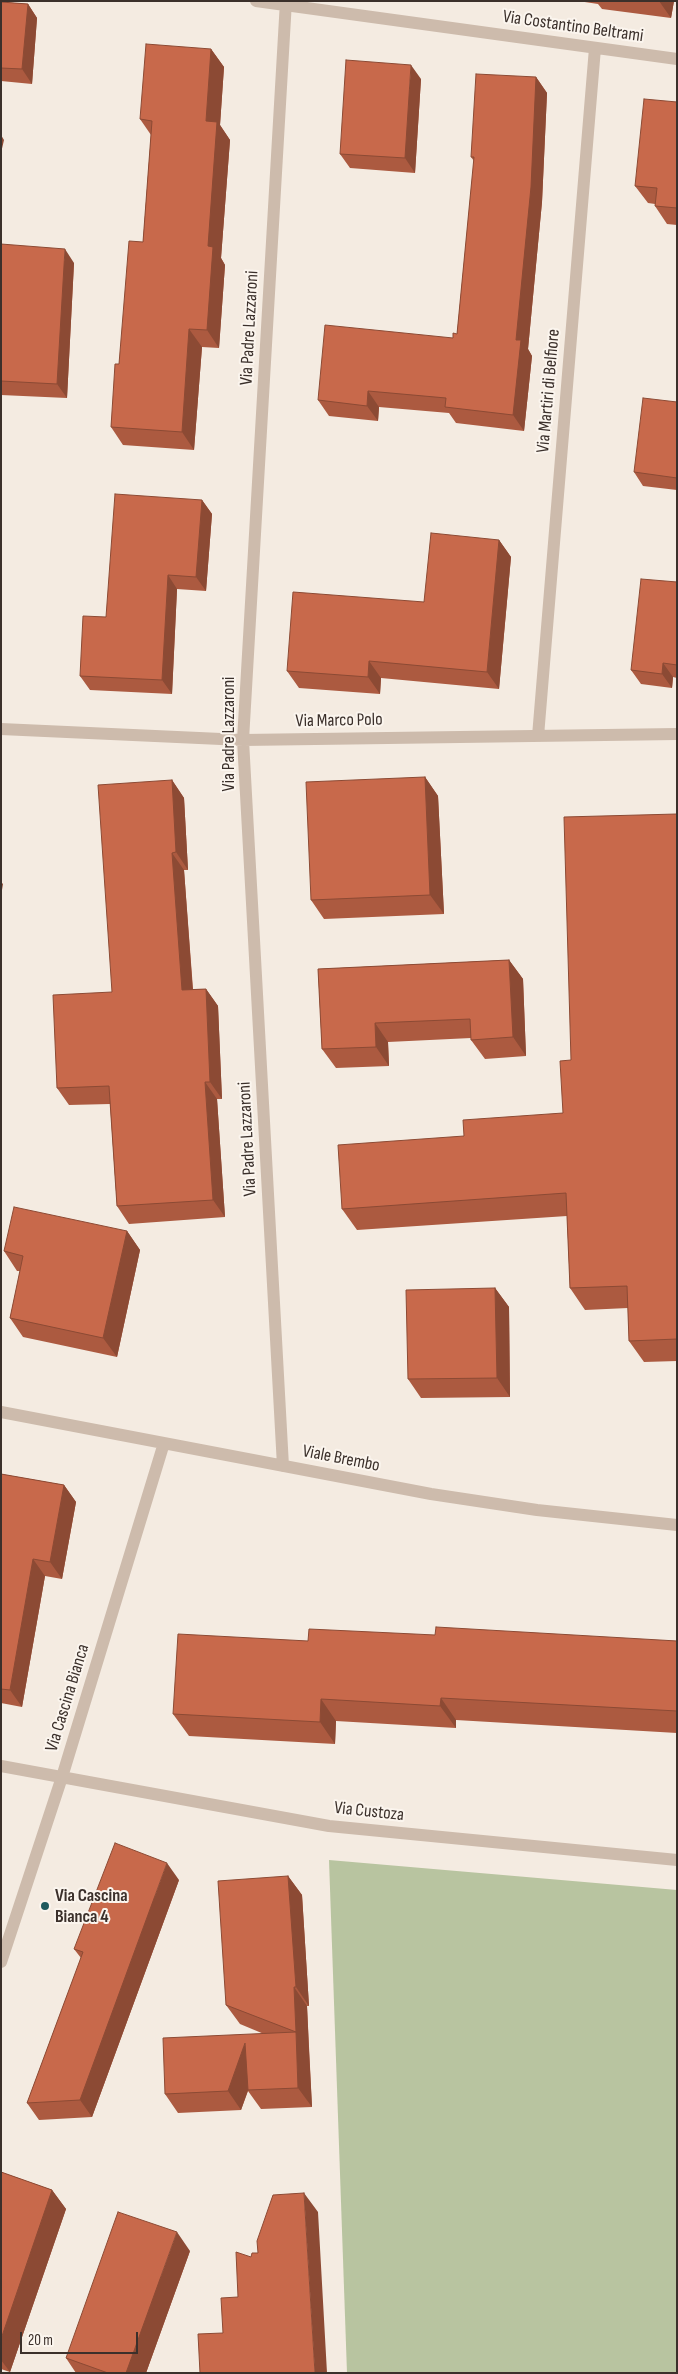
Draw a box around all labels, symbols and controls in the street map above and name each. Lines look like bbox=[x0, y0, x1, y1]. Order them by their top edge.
street label: Via Costantino Beltrami bbox=[501, 6, 645, 48]
street label: Via Padre Lazzaroni bbox=[236, 270, 264, 386]
street label: Via Martiri di Belfiore bbox=[533, 328, 565, 454]
street label: Via Padre Lazzaroni bbox=[218, 677, 240, 791]
street label: Via Marco Polo bbox=[295, 709, 383, 733]
street label: Via Padre Lazzaroni bbox=[234, 1081, 262, 1197]
street label: Viale Brembo bbox=[300, 1441, 382, 1477]
street label: Via Cascina Bianca bbox=[41, 1642, 95, 1754]
street label: Via Custoza bbox=[333, 1798, 405, 1826]
place label: Via Cascina Bianca 4 bbox=[55, 1885, 128, 1928]
marker: Via Cascina Bianca 4 bbox=[39, 1900, 51, 1912]
scale bar bbox=[22, 2322, 140, 2354]
text: 20 m bbox=[28, 2331, 53, 2350]

